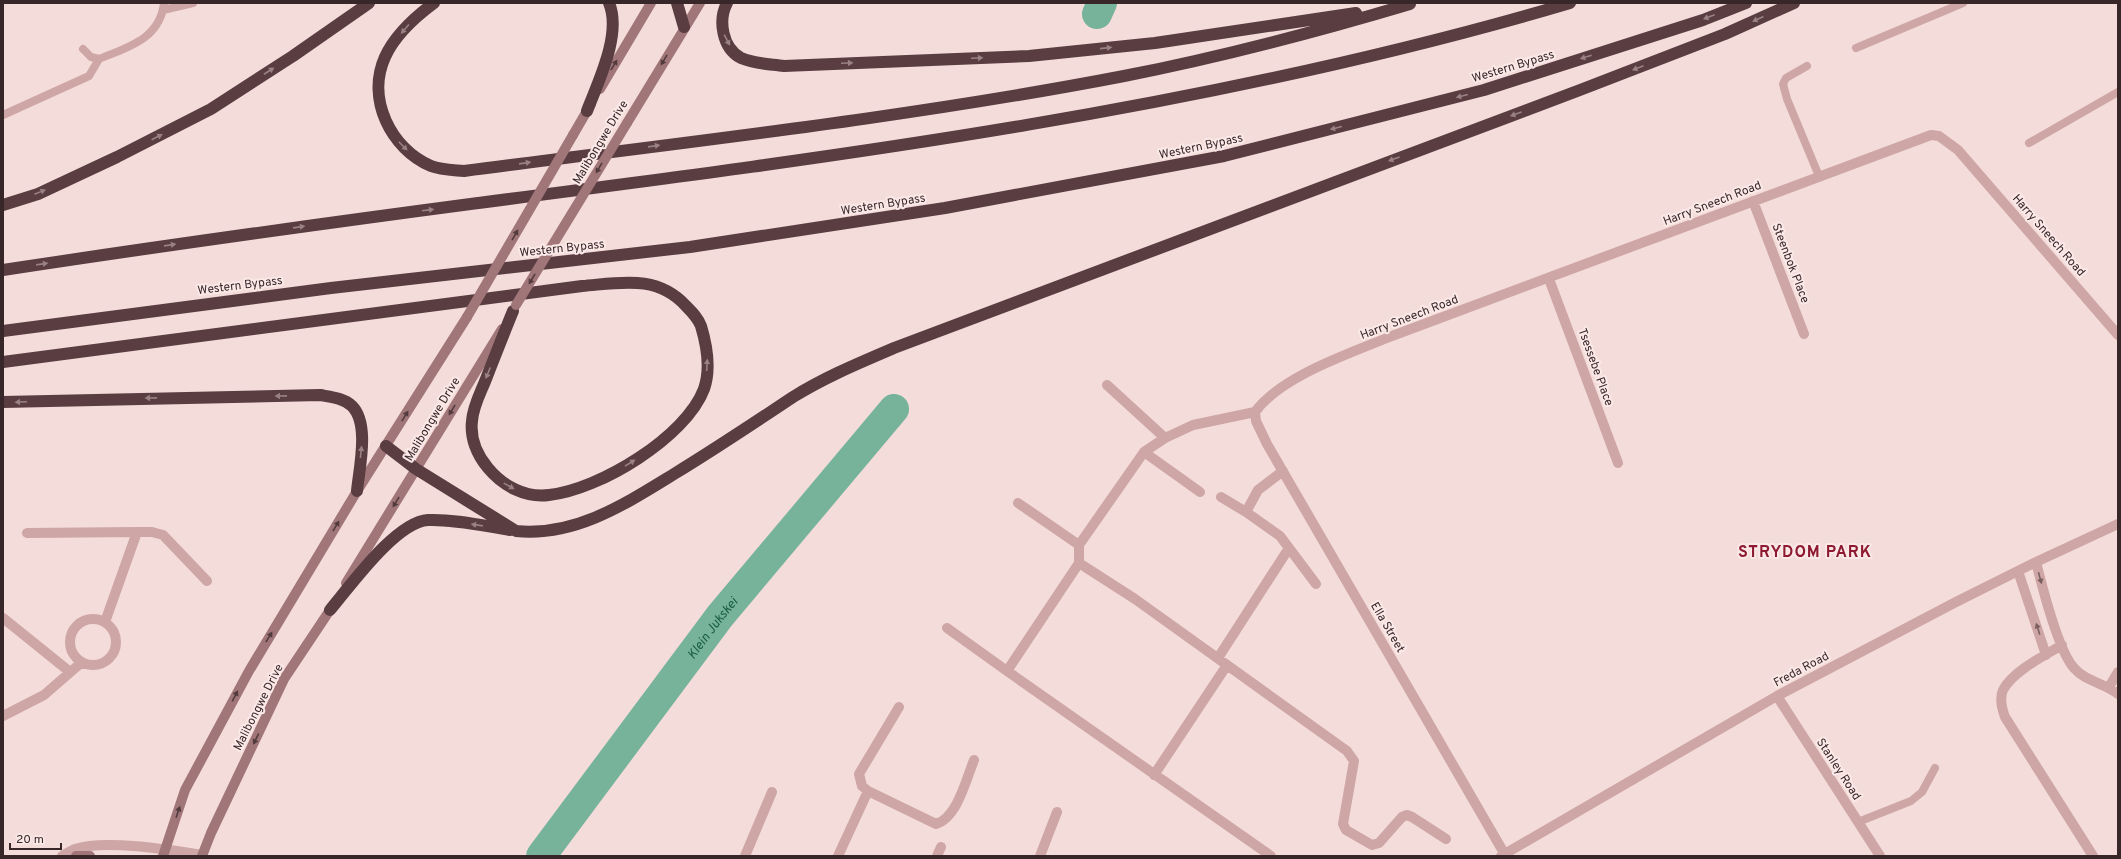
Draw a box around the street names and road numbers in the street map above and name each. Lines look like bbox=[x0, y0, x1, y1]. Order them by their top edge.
street label: Western Bypass bbox=[1470, 47, 1556, 87]
street label: Malibongwe Drive bbox=[569, 98, 632, 187]
street label: Western Bypass bbox=[1158, 130, 1245, 164]
street label: Harry Sneech Road bbox=[1661, 178, 1764, 230]
street label: Western Bypass bbox=[840, 190, 927, 220]
street label: Harry Sneech Road bbox=[2008, 191, 2088, 280]
street label: Steenbok Place bbox=[1768, 221, 1813, 305]
street label: Western Bypass bbox=[519, 237, 605, 261]
street label: Western Bypass bbox=[197, 273, 283, 299]
street label: Harry Sneech Road bbox=[1358, 292, 1461, 344]
street label: Tsessebe Place bbox=[1574, 326, 1617, 408]
street label: Malibongwe Drive bbox=[401, 375, 464, 464]
street label: Ella Street bbox=[1366, 599, 1408, 656]
street label: Freda Road bbox=[1771, 649, 1832, 691]
street label: Malibongwe Drive bbox=[230, 661, 288, 754]
street label: Stanley Road bbox=[1812, 735, 1864, 804]

